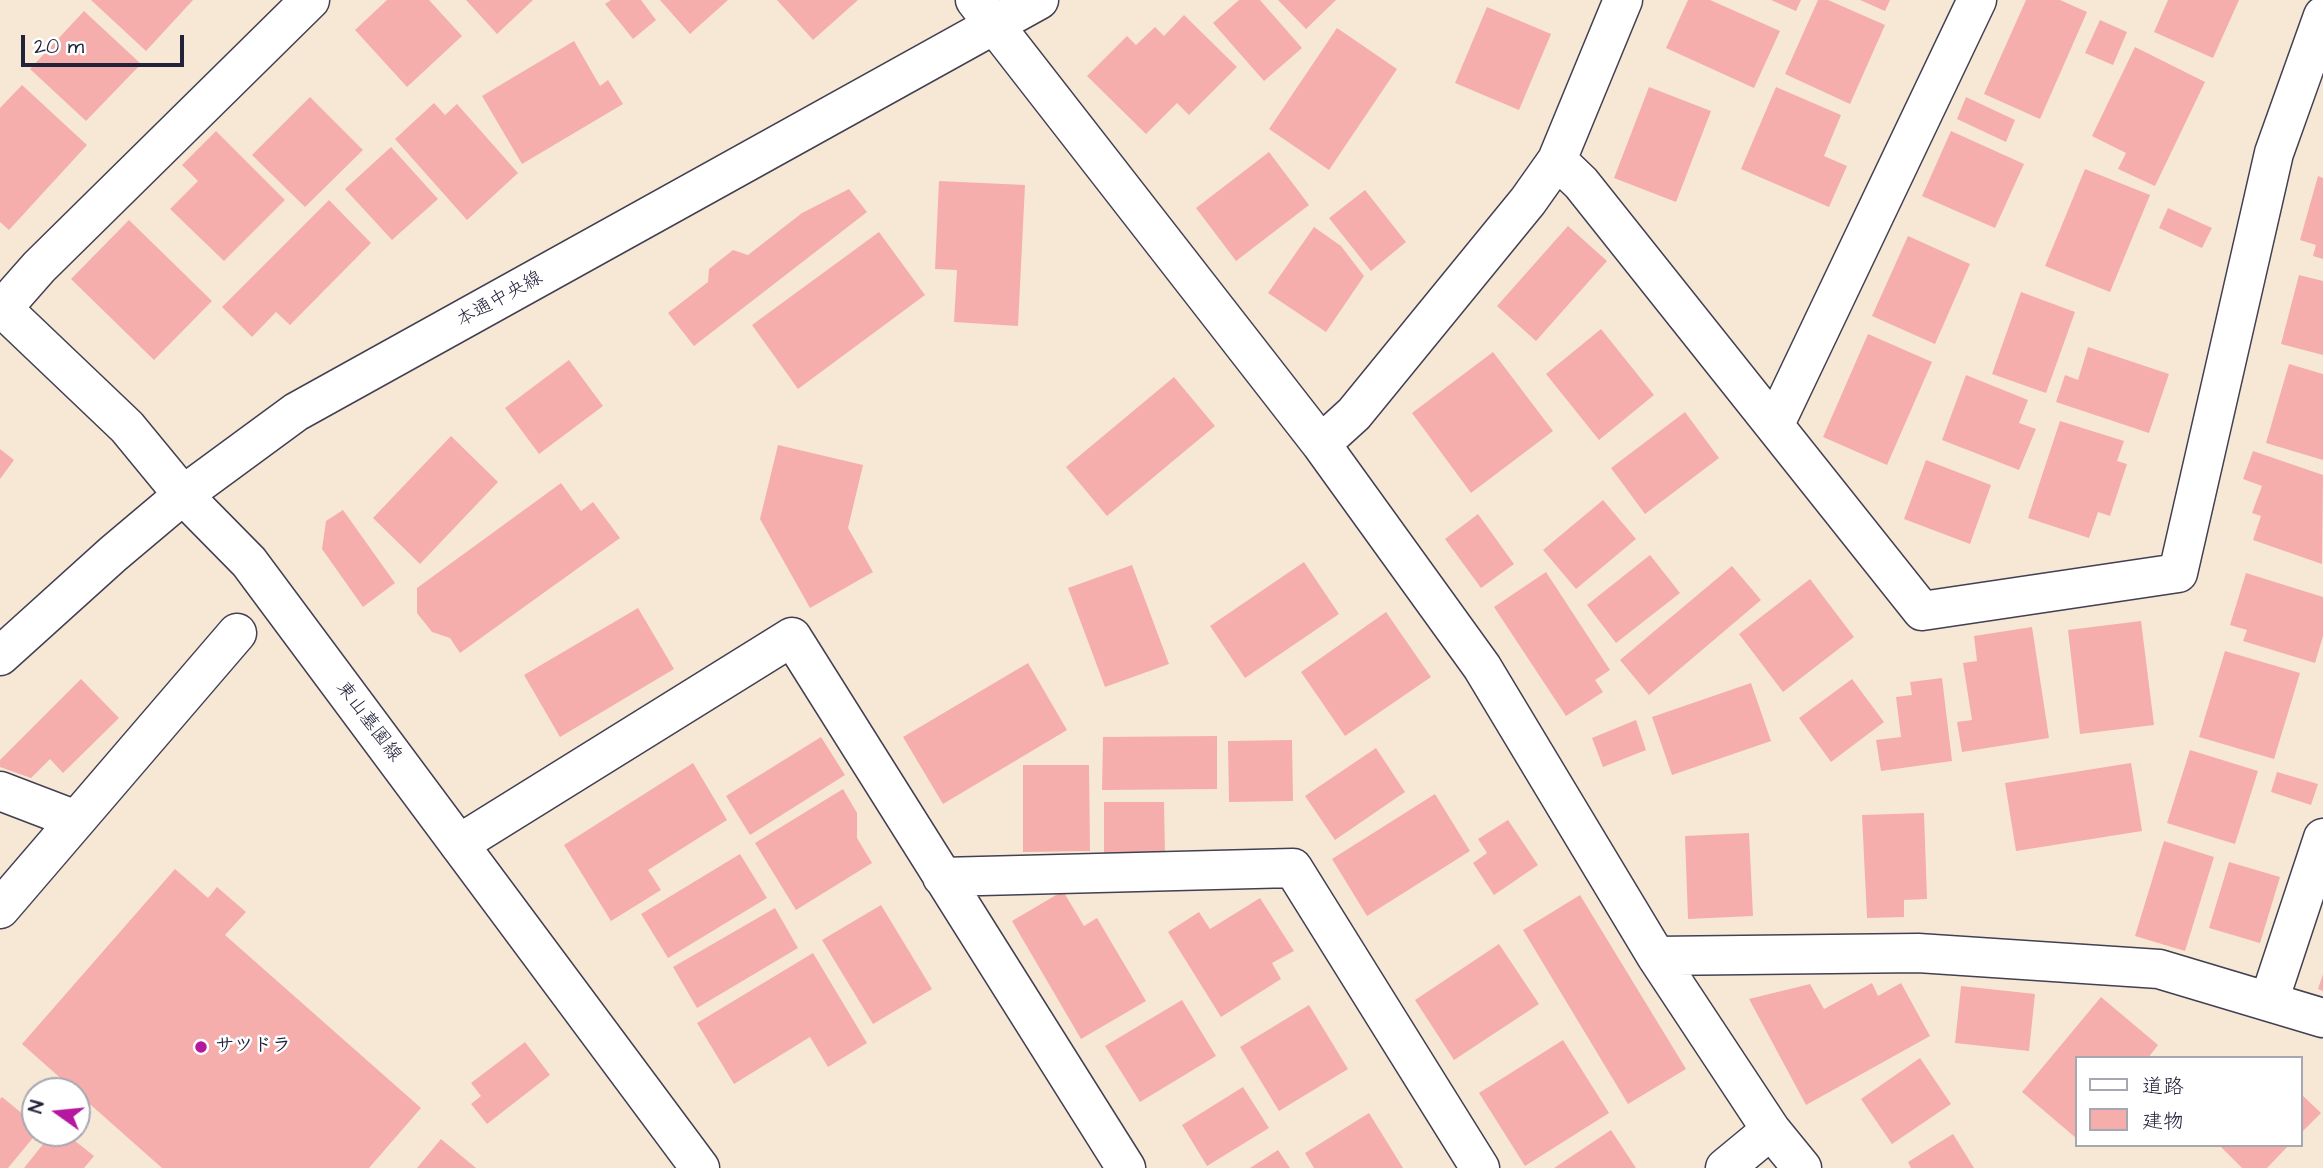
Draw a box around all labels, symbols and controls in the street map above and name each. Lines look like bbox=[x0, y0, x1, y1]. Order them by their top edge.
scale bar bbox=[24, 21, 187, 65]
text: 20 m bbox=[34, 32, 84, 61]
street label: 本通中央線 bbox=[453, 267, 547, 333]
street label: 東山墓園線 bbox=[330, 677, 406, 767]
place label: サツドラ bbox=[215, 1036, 291, 1058]
marker: サツドラ bbox=[193, 1039, 209, 1055]
legend bbox=[2074, 1056, 2302, 1147]
text: 道路 bbox=[2142, 1072, 2184, 1101]
north arrow bbox=[21, 1077, 91, 1147]
text: N bbox=[23, 1098, 52, 1116]
text: 建物 bbox=[2142, 1107, 2184, 1136]

